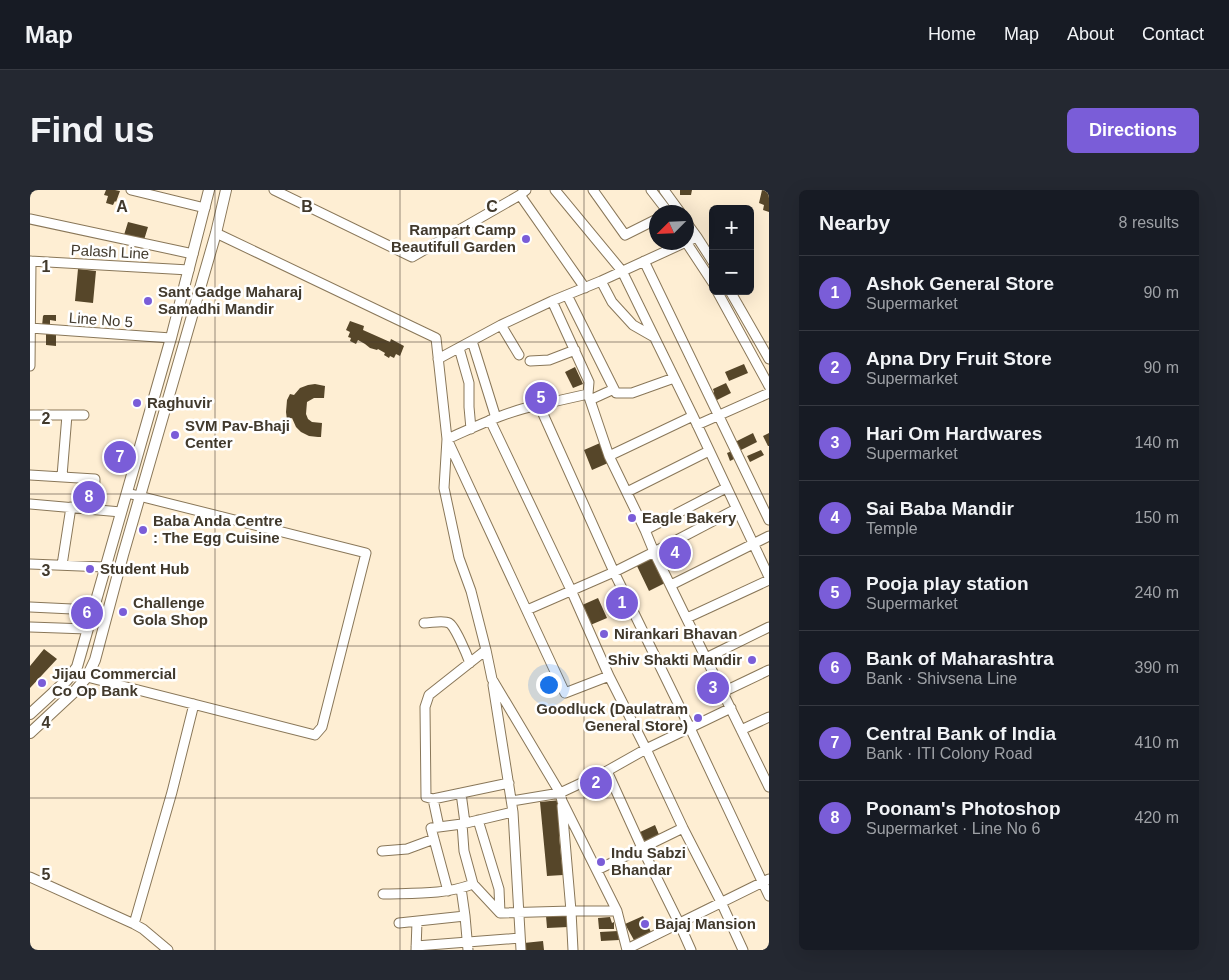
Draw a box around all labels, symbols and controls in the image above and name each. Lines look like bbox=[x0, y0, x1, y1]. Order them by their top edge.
text: Map bbox=[25, 21, 73, 48]
text: Home bbox=[928, 24, 976, 44]
text: Map bbox=[1004, 24, 1039, 44]
text: About bbox=[1067, 24, 1114, 44]
text: Contact bbox=[1142, 24, 1204, 44]
button: Directions bbox=[1067, 108, 1199, 153]
text: Find us bbox=[30, 110, 154, 149]
text: A bbox=[116, 198, 128, 215]
text: B bbox=[301, 198, 313, 215]
text: C bbox=[486, 198, 498, 215]
north arrow bbox=[649, 205, 694, 250]
map controls bbox=[709, 205, 754, 295]
button: + bbox=[709, 205, 754, 250]
text: Nearby bbox=[819, 211, 890, 234]
text: 8 results bbox=[1119, 214, 1179, 231]
place label: Rampart Camp Beautifull Garden bbox=[391, 221, 516, 255]
marker: Rampart Camp Beautifull Garden bbox=[520, 233, 532, 245]
street label: Palash Line bbox=[70, 241, 150, 262]
button: − bbox=[709, 250, 754, 295]
text: 1 bbox=[42, 258, 51, 275]
text: Ashok General Store bbox=[866, 273, 1054, 294]
place label: Sant Gadge Maharaj Samadhi Mandir bbox=[158, 283, 302, 317]
text: 1 bbox=[831, 284, 839, 301]
text: 90 m bbox=[1143, 284, 1179, 301]
marker: Sant Gadge Maharaj Samadhi Mandir bbox=[142, 295, 154, 307]
text: Supermarket bbox=[866, 295, 958, 312]
street label: Line No 5 bbox=[68, 309, 134, 330]
text: Apna Dry Fruit Store bbox=[866, 348, 1052, 369]
text: 2 bbox=[831, 359, 839, 376]
text: 90 m bbox=[1143, 359, 1179, 376]
text: Supermarket bbox=[866, 370, 958, 387]
pin: 5 bbox=[525, 379, 557, 417]
place label: Raghuvir bbox=[147, 394, 212, 411]
marker: Raghuvir bbox=[131, 397, 143, 409]
text: 2 bbox=[42, 410, 51, 427]
place label: SVM Pav-Bhaji Center bbox=[185, 417, 290, 451]
text: Hari Om Hardwares bbox=[866, 423, 1042, 444]
marker: SVM Pav-Bhaji Center bbox=[169, 429, 181, 441]
text: 3 bbox=[831, 434, 839, 451]
text: 140 m bbox=[1135, 434, 1179, 451]
pin: 7 bbox=[104, 438, 136, 476]
text: Supermarket bbox=[866, 445, 958, 462]
pin: 8 bbox=[73, 478, 105, 516]
text: Sai Baba Mandir bbox=[866, 498, 1014, 519]
place label: Eagle Bakery bbox=[642, 509, 737, 526]
text: 4 bbox=[831, 509, 839, 526]
text: 150 m bbox=[1135, 509, 1179, 526]
place label: Baba Anda Centre : The Egg Cuisine bbox=[153, 512, 282, 546]
marker: Eagle Bakery bbox=[626, 512, 638, 524]
text: Temple bbox=[866, 520, 918, 537]
marker: Baba Anda Centre : The Egg Cuisine bbox=[137, 524, 149, 536]
pin: 4 bbox=[659, 534, 691, 572]
place label: Student Hub bbox=[100, 560, 189, 577]
text: 3 bbox=[42, 562, 51, 579]
marker: Student Hub bbox=[84, 563, 96, 575]
text: Pooja play station bbox=[866, 573, 1029, 594]
pin: 1 bbox=[606, 584, 638, 622]
text: 5 bbox=[831, 584, 839, 601]
text: 240 m bbox=[1135, 584, 1179, 601]
pin: 6 bbox=[71, 594, 103, 632]
place label: Challenge Gola Shop bbox=[133, 594, 208, 628]
text: Supermarket bbox=[866, 595, 958, 612]
marker: Challenge Gola Shop bbox=[117, 606, 129, 618]
place label: Nirankari Bhavan bbox=[614, 625, 737, 642]
marker: Nirankari Bhavan bbox=[598, 628, 610, 640]
text: Bank of Maharashtra bbox=[866, 648, 1054, 669]
place label: Shiv Shakti Mandir bbox=[608, 651, 742, 668]
marker: Shiv Shakti Mandir bbox=[746, 654, 758, 666]
text: 6 bbox=[831, 659, 839, 676]
text: 390 m bbox=[1135, 659, 1179, 676]
place label: Jijau Commercial Co Op Bank bbox=[52, 665, 176, 699]
pin: 3 bbox=[697, 669, 729, 707]
text: Bank · Shivsena Line bbox=[866, 670, 1017, 687]
your location bbox=[536, 672, 562, 698]
marker: Jijau Commercial Co Op Bank bbox=[36, 677, 48, 689]
place label: Goodluck (Daulatram General Store) bbox=[536, 700, 688, 734]
marker: Goodluck (Daulatram General Store) bbox=[692, 712, 704, 724]
text: 4 bbox=[42, 714, 51, 731]
text: Central Bank of India bbox=[866, 723, 1056, 744]
text: 7 bbox=[831, 734, 839, 751]
text: 410 m bbox=[1135, 734, 1179, 751]
text: Bank · ITI Colony Road bbox=[866, 745, 1032, 762]
pin: 2 bbox=[580, 764, 612, 802]
text: Poonam's Photoshop bbox=[866, 798, 1061, 819]
text: 8 bbox=[831, 809, 839, 826]
text: 420 m bbox=[1135, 809, 1179, 826]
text: Supermarket · Line No 6 bbox=[866, 820, 1040, 837]
place label: Indu Sabzi Bhandar bbox=[611, 844, 686, 878]
marker: Indu Sabzi Bhandar bbox=[595, 856, 607, 868]
text: 5 bbox=[42, 866, 51, 883]
place label: Bajaj Mansion bbox=[655, 915, 756, 932]
marker: Bajaj Mansion bbox=[639, 918, 651, 930]

